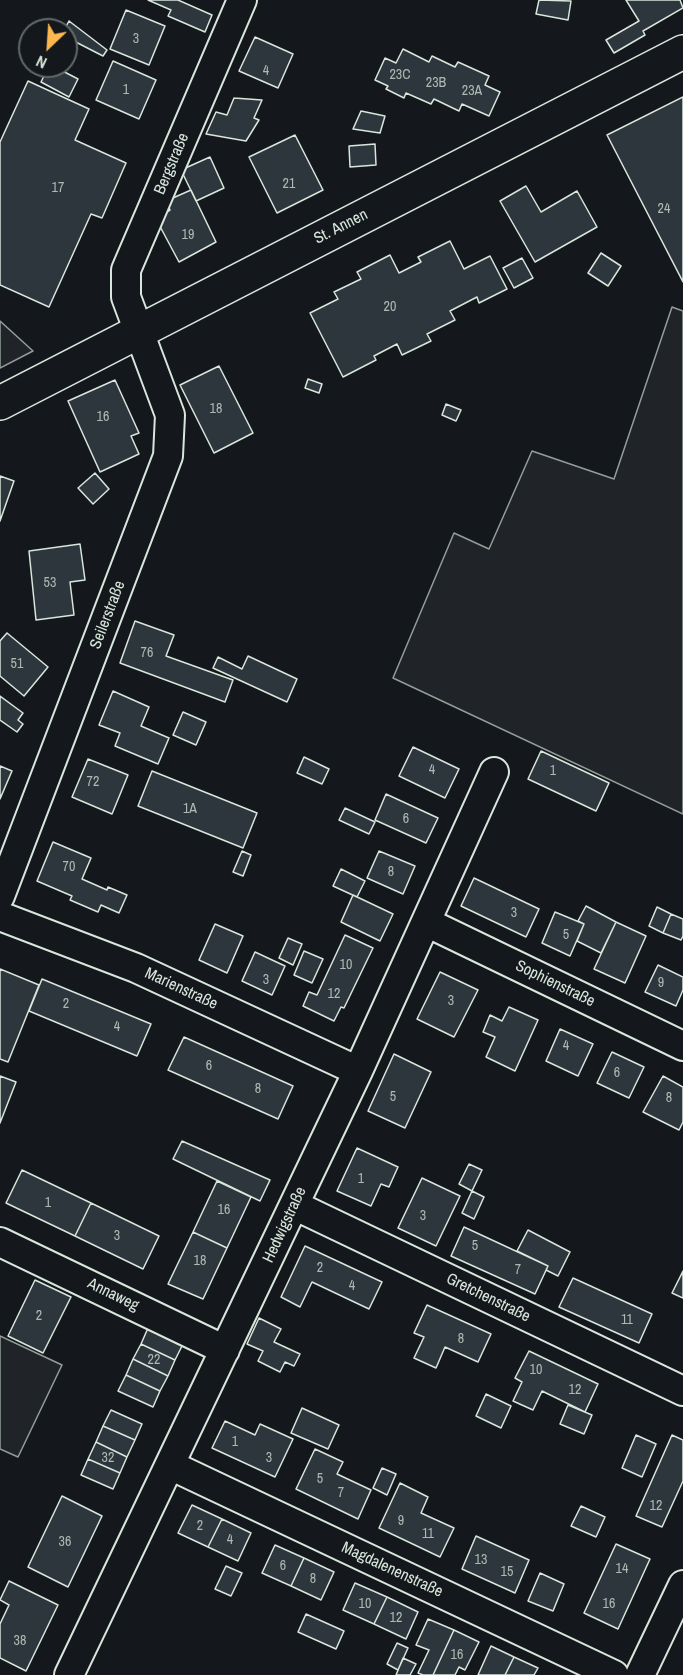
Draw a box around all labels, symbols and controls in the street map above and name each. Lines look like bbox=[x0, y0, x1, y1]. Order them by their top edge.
north arrow bbox=[18, 18, 78, 78]
house number: 3 bbox=[133, 31, 139, 47]
text: N bbox=[32, 51, 50, 74]
house number: 4 bbox=[263, 63, 269, 79]
house number: 23C bbox=[389, 67, 411, 83]
house number: 23B bbox=[426, 75, 446, 91]
house number: 1 bbox=[123, 82, 129, 98]
house number: 23A bbox=[462, 83, 482, 99]
street label: Bergstraße bbox=[150, 130, 194, 198]
house number: 21 bbox=[283, 176, 295, 192]
house number: 17 bbox=[52, 180, 64, 196]
house number: 24 bbox=[658, 201, 670, 217]
street label: St. Annen bbox=[311, 205, 371, 249]
house number: 19 bbox=[182, 227, 194, 243]
house number: 20 bbox=[384, 299, 396, 315]
house number: 18 bbox=[210, 401, 222, 417]
house number: 16 bbox=[97, 409, 109, 425]
house number: 53 bbox=[44, 575, 56, 591]
street label: Seilerstraße bbox=[86, 578, 130, 652]
house number: 76 bbox=[141, 645, 153, 661]
house number: 51 bbox=[11, 656, 23, 672]
house number: 4 bbox=[429, 762, 435, 778]
house number: 1 bbox=[550, 763, 556, 779]
house number: 72 bbox=[87, 774, 99, 790]
house number: 1A bbox=[183, 801, 197, 817]
house number: 6 bbox=[403, 811, 409, 827]
house number: 70 bbox=[63, 859, 75, 875]
house number: 8 bbox=[388, 864, 394, 880]
house number: 3 bbox=[511, 905, 517, 921]
house number: 5 bbox=[563, 927, 569, 943]
house number: 10 bbox=[340, 957, 352, 973]
street label: Sophienstraße bbox=[512, 957, 598, 1011]
street label: Marienstraße bbox=[142, 964, 220, 1014]
house number: 3 bbox=[263, 972, 269, 988]
house number: 9 bbox=[658, 975, 664, 991]
house number: 12 bbox=[328, 986, 340, 1002]
house number: 3 bbox=[448, 993, 454, 1009]
house number: 2 bbox=[63, 996, 69, 1012]
house number: 4 bbox=[114, 1019, 120, 1035]
house number: 4 bbox=[563, 1038, 569, 1054]
house number: 6 bbox=[206, 1058, 212, 1074]
house number: 6 bbox=[614, 1065, 620, 1081]
house number: 8 bbox=[255, 1081, 261, 1097]
house number: 5 bbox=[390, 1089, 396, 1105]
house number: 8 bbox=[666, 1090, 672, 1106]
house number: 1 bbox=[358, 1171, 364, 1187]
street label: Hedwigstraße bbox=[259, 1184, 311, 1266]
house number: 1 bbox=[45, 1195, 51, 1211]
house number: 16 bbox=[218, 1202, 230, 1218]
house number: 3 bbox=[420, 1208, 426, 1224]
house number: 3 bbox=[114, 1228, 120, 1244]
house number: 5 bbox=[472, 1238, 478, 1254]
house number: 18 bbox=[194, 1253, 206, 1269]
house number: 2 bbox=[317, 1260, 323, 1276]
house number: 7 bbox=[515, 1262, 521, 1278]
street label: Gretchenstraße bbox=[443, 1269, 533, 1327]
street label: Annaweg bbox=[84, 1274, 142, 1316]
house number: 4 bbox=[349, 1278, 355, 1294]
house number: 2 bbox=[36, 1308, 42, 1324]
house number: 11 bbox=[621, 1312, 633, 1328]
house number: 8 bbox=[458, 1331, 464, 1347]
house number: 22 bbox=[148, 1352, 160, 1368]
house number: 10 bbox=[530, 1362, 542, 1378]
house number: 12 bbox=[569, 1382, 581, 1398]
house number: 1 bbox=[232, 1434, 238, 1450]
house number: 32 bbox=[102, 1450, 114, 1466]
house number: 3 bbox=[266, 1450, 272, 1466]
house number: 5 bbox=[317, 1471, 323, 1487]
house number: 7 bbox=[338, 1485, 344, 1501]
house number: 12 bbox=[650, 1498, 662, 1514]
house number: 9 bbox=[398, 1513, 404, 1529]
house number: 2 bbox=[197, 1518, 203, 1534]
house number: 11 bbox=[422, 1526, 434, 1542]
house number: 4 bbox=[227, 1532, 233, 1548]
house number: 36 bbox=[59, 1534, 71, 1550]
street label: Magdalenenstraße bbox=[338, 1538, 446, 1602]
house number: 13 bbox=[475, 1552, 487, 1568]
house number: 6 bbox=[280, 1558, 286, 1574]
house number: 14 bbox=[616, 1561, 628, 1577]
house number: 15 bbox=[501, 1564, 513, 1580]
house number: 8 bbox=[310, 1571, 316, 1587]
house number: 10 bbox=[359, 1596, 371, 1612]
house number: 16 bbox=[603, 1596, 615, 1612]
house number: 12 bbox=[390, 1610, 402, 1626]
house number: 38 bbox=[14, 1633, 26, 1649]
house number: 16 bbox=[451, 1647, 463, 1663]

